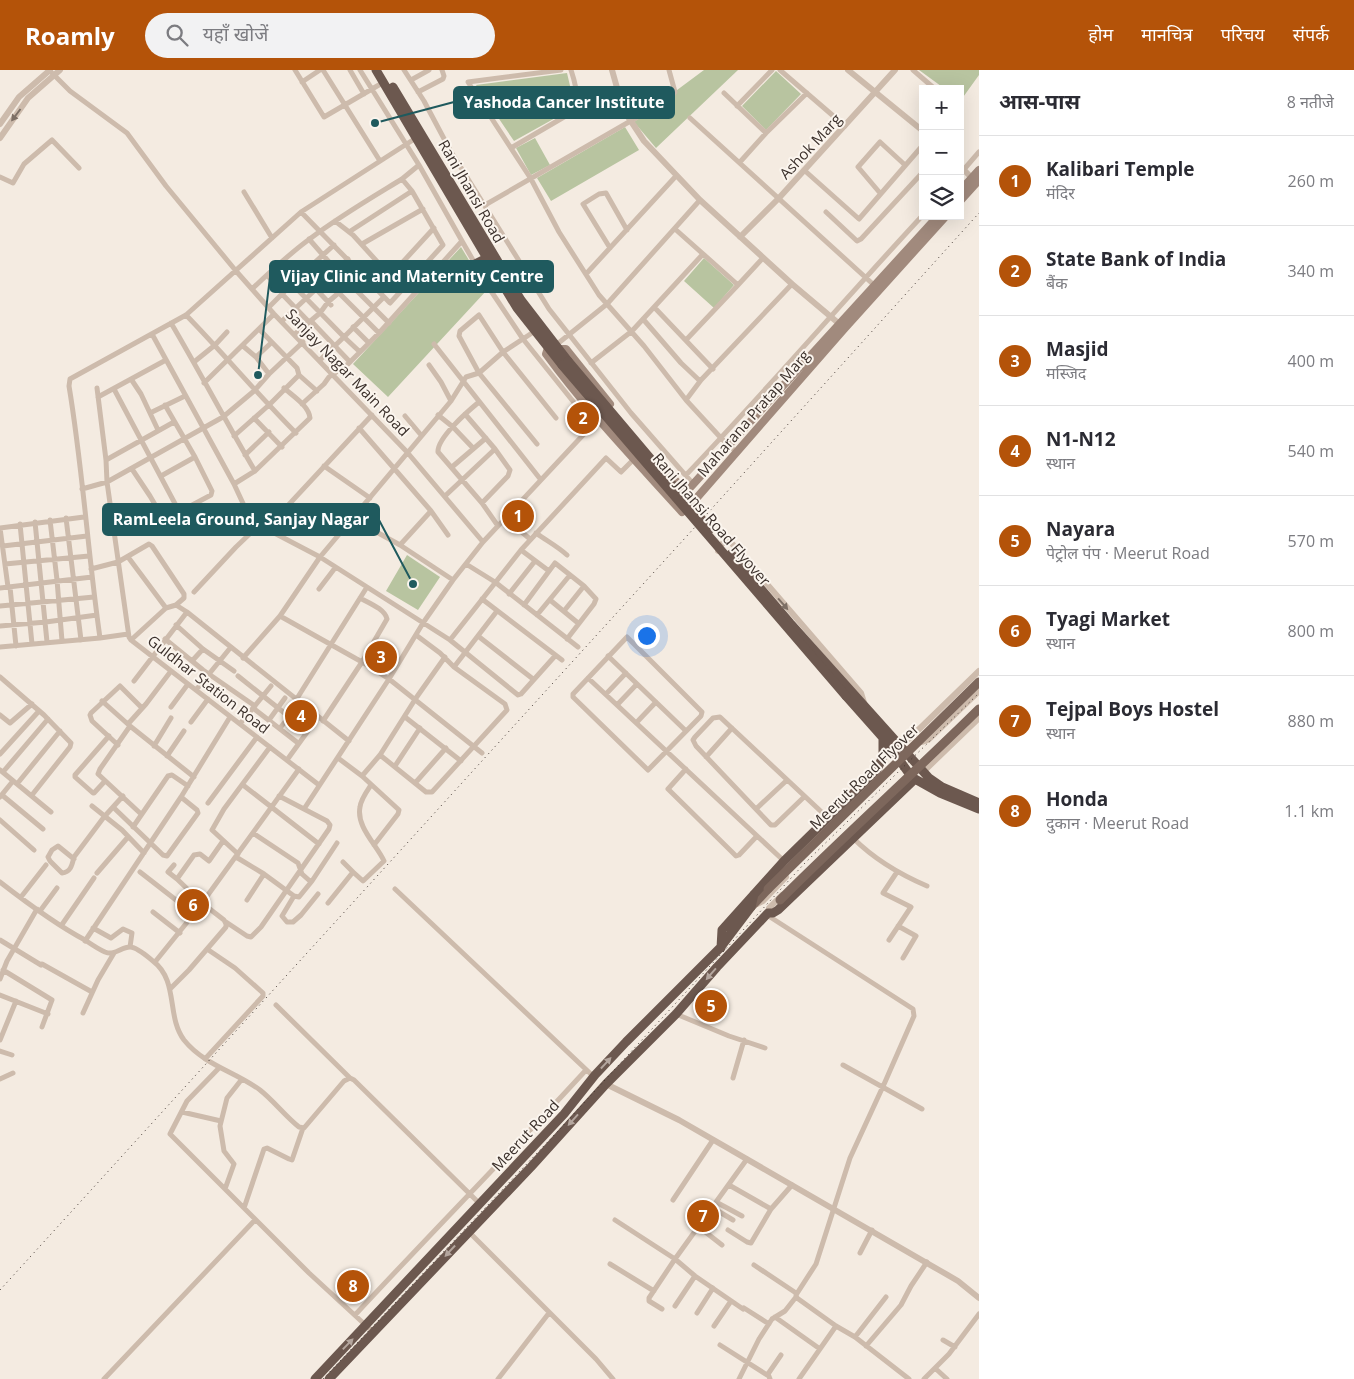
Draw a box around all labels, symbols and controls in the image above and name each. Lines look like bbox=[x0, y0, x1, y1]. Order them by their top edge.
search box bbox=[145, 13, 495, 58]
text: Roamly bbox=[25, 19, 115, 52]
icon: search bbox=[163, 21, 191, 49]
text: यहाँ खोजें bbox=[203, 21, 268, 47]
text: होम bbox=[1088, 22, 1113, 46]
text: मानचित्र bbox=[1141, 22, 1193, 46]
text: परिचय bbox=[1221, 22, 1265, 46]
text: संपर्क bbox=[1293, 22, 1329, 46]
map controls bbox=[919, 85, 964, 220]
button: + bbox=[919, 85, 964, 130]
callout: Yashoda Cancer Institute bbox=[454, 87, 674, 118]
text: आस-पास bbox=[999, 87, 1080, 115]
text: Yashoda Cancer Institute bbox=[464, 91, 664, 113]
text: 8 नतीजे bbox=[1287, 91, 1334, 113]
one-way arrow bbox=[10, 108, 21, 121]
street label: Ashok Marg bbox=[774, 109, 846, 183]
button: − bbox=[919, 130, 964, 175]
street label: Rani Jhansi Road bbox=[434, 136, 510, 246]
text: Kalibari Temple bbox=[1046, 156, 1194, 182]
text: 1 bbox=[1010, 170, 1020, 192]
text: 260 m bbox=[1288, 170, 1334, 192]
button: layers bbox=[919, 175, 964, 220]
text: मंदिर bbox=[1046, 182, 1075, 204]
text: State Bank of India bbox=[1046, 246, 1226, 272]
text: 2 bbox=[1010, 260, 1020, 282]
text: 340 m bbox=[1288, 260, 1334, 282]
callout: Vijay Clinic and Maternity Centre bbox=[270, 261, 553, 292]
text: Vijay Clinic and Maternity Centre bbox=[280, 265, 544, 287]
text: बैंक bbox=[1046, 272, 1067, 294]
street label: Sanjay Nagar Main Road bbox=[282, 304, 414, 440]
text: Masjid bbox=[1046, 336, 1108, 362]
street label: Maharana Pratap Marg bbox=[692, 345, 814, 481]
text: 3 bbox=[1010, 350, 1020, 372]
text: 400 m bbox=[1288, 350, 1334, 372]
text: मस्जिद bbox=[1046, 362, 1086, 384]
pin: 2 bbox=[567, 399, 599, 437]
text: N1-N12 bbox=[1046, 426, 1116, 452]
text: 4 bbox=[1010, 440, 1020, 462]
text: 540 m bbox=[1288, 440, 1334, 462]
street label: Rani Jhansi Road Flyover bbox=[649, 448, 775, 590]
text: स्थान bbox=[1046, 452, 1075, 474]
pin: 1 bbox=[502, 497, 534, 535]
callout: RamLeela Ground, Sanjay Nagar bbox=[103, 504, 379, 535]
text: RamLeela Ground, Sanjay Nagar bbox=[113, 508, 369, 530]
text: Nayara bbox=[1046, 516, 1115, 542]
text: 5 bbox=[1010, 530, 1020, 552]
text: 570 m bbox=[1288, 530, 1334, 552]
text: पेट्रोल पंप · Meerut Road bbox=[1046, 542, 1210, 564]
one-way arrow bbox=[777, 598, 788, 610]
text: Tyagi Market bbox=[1046, 606, 1170, 632]
text: 6 bbox=[1010, 620, 1020, 642]
text: 800 m bbox=[1288, 620, 1334, 642]
your location bbox=[634, 623, 660, 649]
street label: Guldhar Station Road bbox=[144, 630, 274, 738]
text: स्थान bbox=[1046, 632, 1075, 654]
pin: 3 bbox=[365, 638, 397, 676]
text: Tejpal Boys Hostel bbox=[1046, 696, 1219, 722]
pin: 4 bbox=[285, 697, 317, 735]
text: 7 bbox=[1010, 710, 1020, 732]
text: 880 m bbox=[1288, 710, 1334, 732]
street label: Meerut Road Flyover bbox=[805, 719, 923, 833]
text: स्थान bbox=[1046, 722, 1075, 744]
text: Honda bbox=[1046, 786, 1108, 812]
text: 8 bbox=[1010, 800, 1020, 822]
text: 1.1 km bbox=[1284, 800, 1334, 822]
text: दुकान · Meerut Road bbox=[1046, 812, 1189, 834]
pin: 6 bbox=[177, 886, 209, 924]
one-way arrow bbox=[706, 968, 717, 980]
pin: 5 bbox=[695, 987, 727, 1025]
one-way arrow bbox=[600, 1058, 612, 1070]
street label: Meerut Road bbox=[487, 1095, 563, 1175]
one-way arrow bbox=[567, 1114, 579, 1126]
pin: 7 bbox=[687, 1197, 719, 1235]
one-way arrow bbox=[444, 1245, 456, 1257]
pin: 8 bbox=[337, 1267, 369, 1305]
one-way arrow bbox=[342, 1338, 354, 1350]

